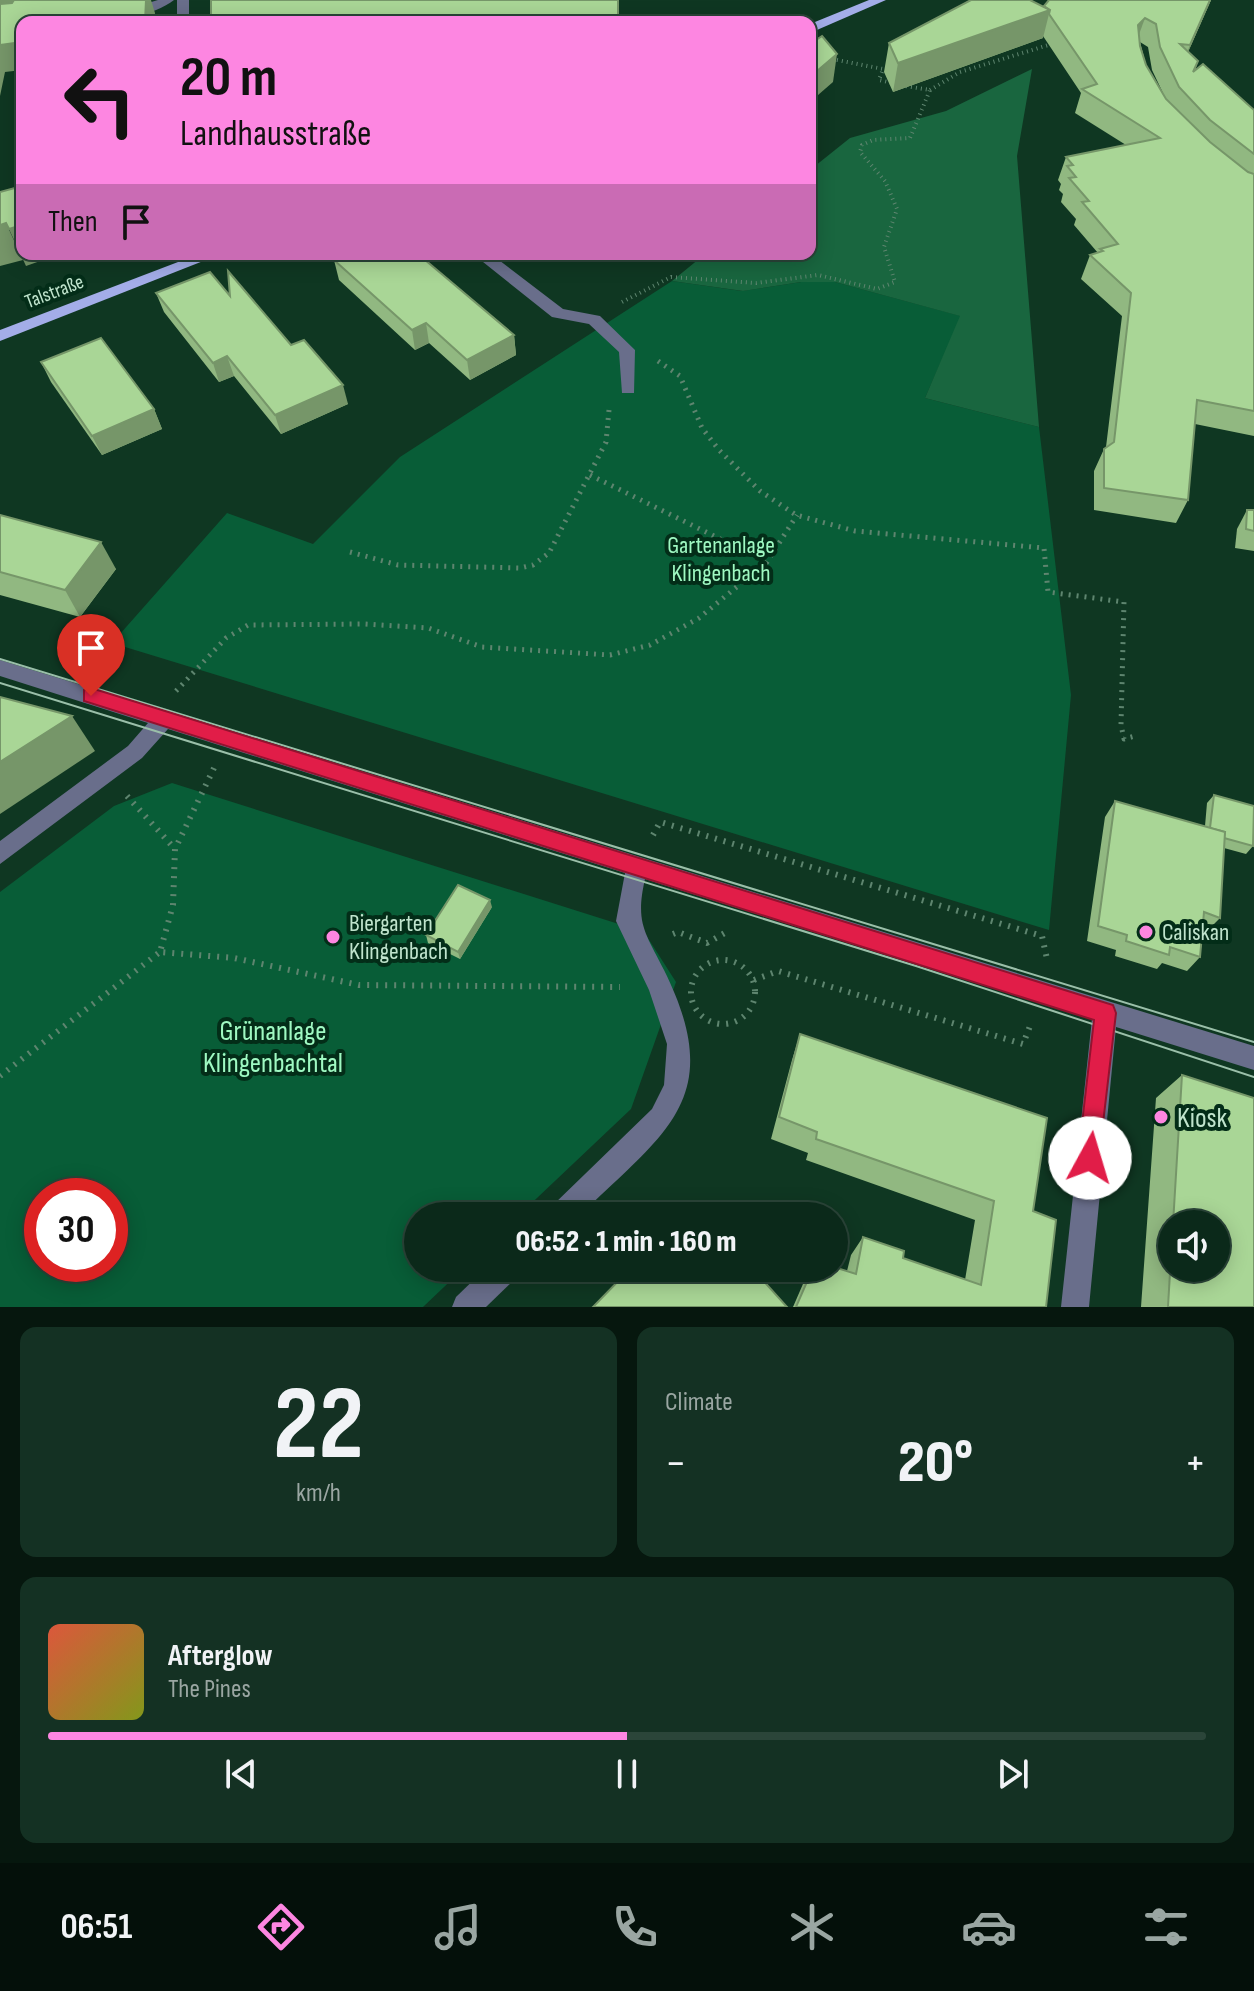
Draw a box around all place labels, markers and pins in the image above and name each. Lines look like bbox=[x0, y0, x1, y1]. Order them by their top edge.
pin bbox=[57, 614, 125, 696]
place label: Biergarten Klingenbach bbox=[349, 909, 448, 966]
place label: Caliskan bbox=[1162, 918, 1229, 947]
marker: Caliskan bbox=[1137, 923, 1155, 941]
marker: Biergarten Klingenbach bbox=[324, 928, 342, 946]
place label: Kiosk bbox=[1177, 1102, 1228, 1135]
marker: Kiosk bbox=[1152, 1108, 1170, 1126]

